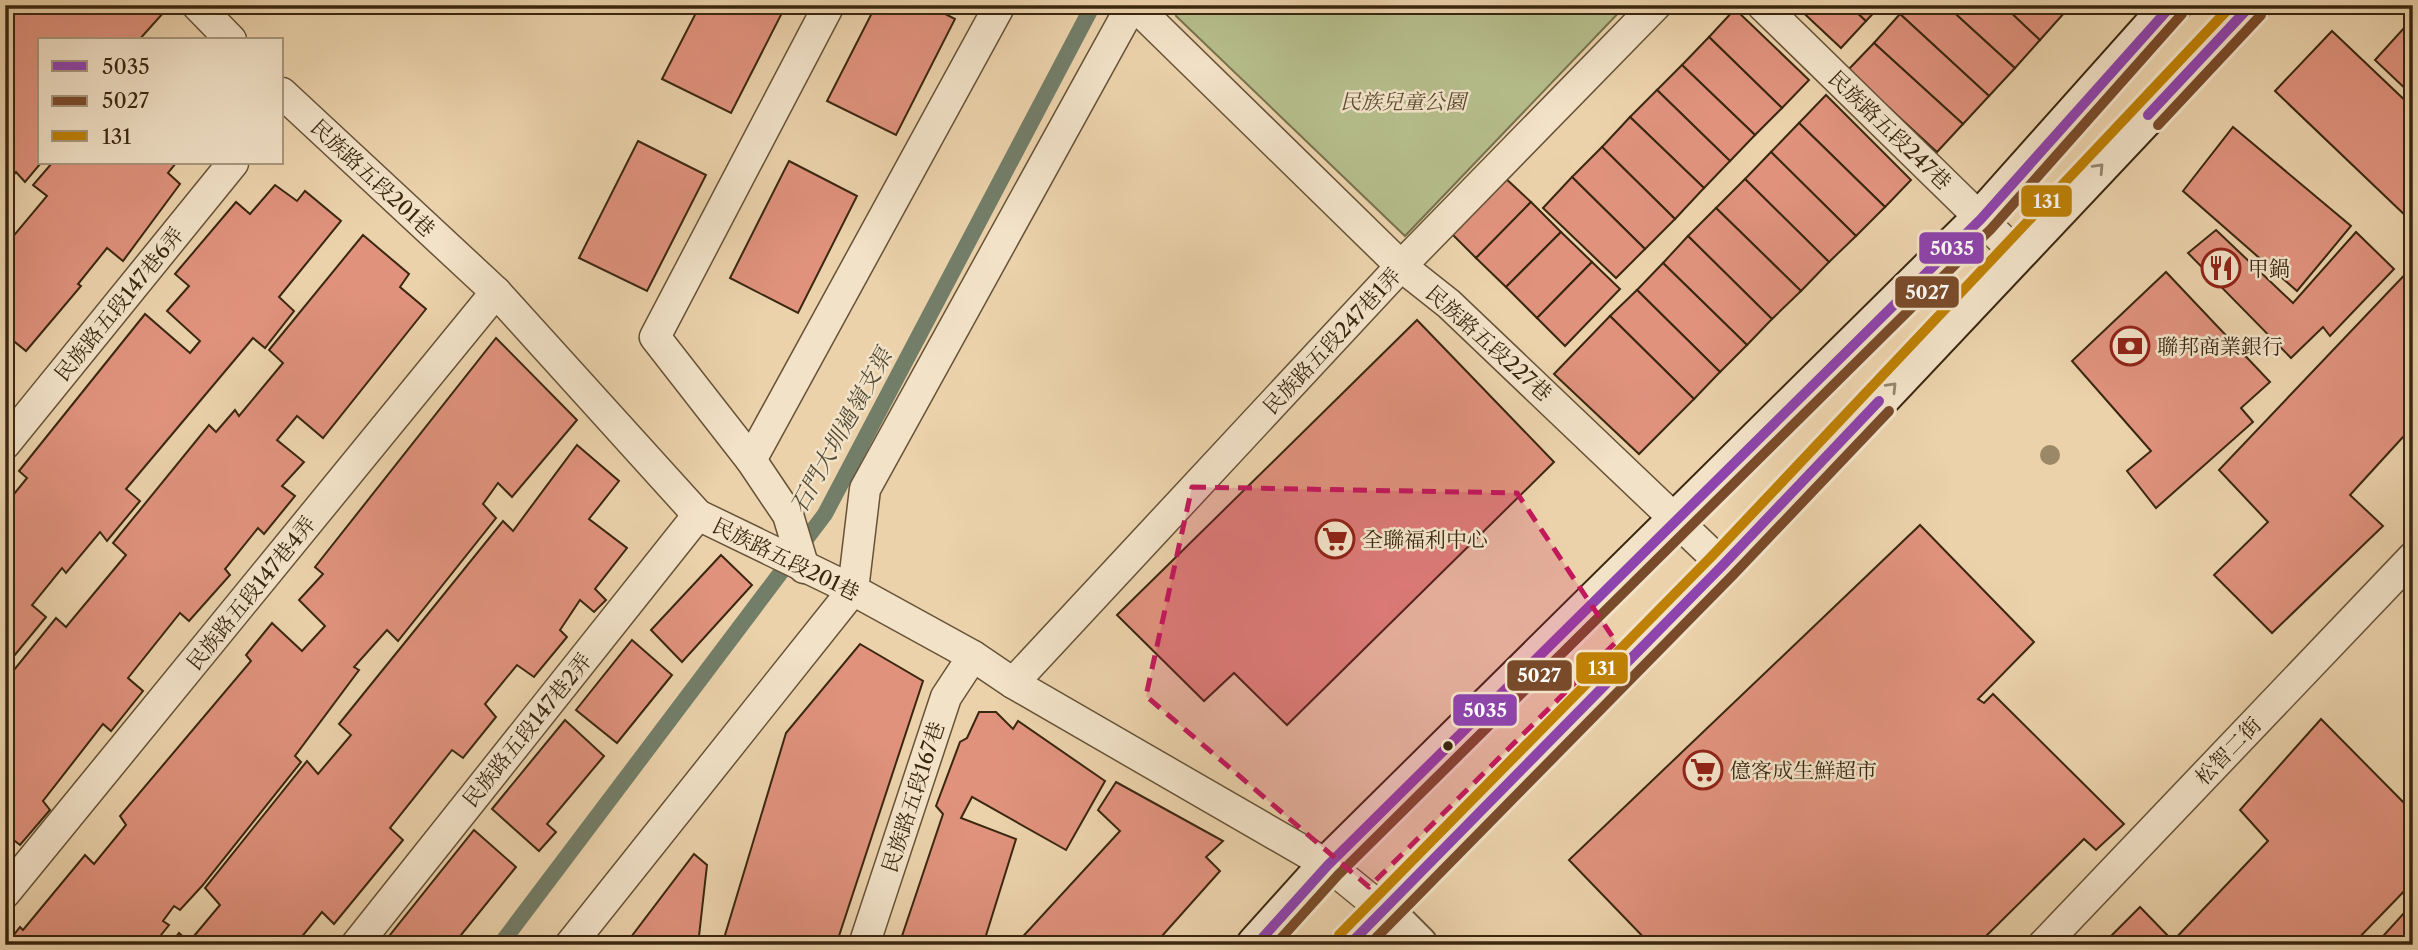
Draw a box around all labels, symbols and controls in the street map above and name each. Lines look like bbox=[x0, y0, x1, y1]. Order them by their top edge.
legend bbox=[38, 38, 284, 164]
text: 5035 bbox=[102, 54, 150, 79]
street label: 民族路五段247巷 bbox=[1824, 65, 1956, 195]
text: 5027 bbox=[102, 88, 150, 113]
park label: 民族兒童公園 bbox=[1340, 89, 1469, 114]
street label: 民族路五段201巷 bbox=[306, 114, 440, 242]
text: 131 bbox=[102, 124, 131, 149]
one-way arrow bbox=[2091, 163, 2103, 176]
line badge: 131 bbox=[2020, 184, 2073, 218]
text: 131 bbox=[2033, 190, 2061, 213]
street label: 民族路五段147巷6弄 bbox=[49, 222, 189, 386]
line badge: 5035 bbox=[1918, 231, 1985, 265]
text: 5035 bbox=[1930, 237, 1974, 260]
restaurant icon: 甲鍋 bbox=[2200, 247, 2242, 289]
place label: 甲鍋 bbox=[2248, 256, 2290, 281]
street label: 民族路五段247巷1弄 bbox=[1258, 263, 1406, 419]
line badge: 5027 bbox=[1894, 275, 1960, 309]
street label: 民族路五段227巷 bbox=[1421, 280, 1557, 406]
text: 5027 bbox=[1905, 281, 1949, 304]
bank icon: 聯邦商業銀行 bbox=[2109, 325, 2151, 367]
place label: 聯邦商業銀行 bbox=[2157, 334, 2283, 359]
water label: 石門大圳過嶺支渠 bbox=[784, 341, 899, 518]
one-way arrow bbox=[1884, 382, 1897, 395]
street label: 民族路五段147巷4弄 bbox=[181, 511, 321, 675]
street label: 民族路五段201巷 bbox=[709, 513, 863, 605]
supermarket icon: 全聯福利中心 bbox=[1314, 518, 1356, 560]
place label: 全聯福利中心 bbox=[1362, 527, 1488, 552]
street label: 民族路五段147巷2弄 bbox=[457, 648, 597, 812]
line badge: 131 bbox=[1575, 651, 1629, 685]
text: 131 bbox=[1588, 657, 1616, 680]
line badge: 5027 bbox=[1506, 659, 1573, 692]
text: 5027 bbox=[1517, 664, 1561, 687]
line badge: 5035 bbox=[1452, 693, 1518, 727]
text: 5035 bbox=[1463, 699, 1507, 722]
street label: 松智二街 bbox=[2190, 712, 2266, 790]
street label: 民族路五段167巷 bbox=[877, 718, 949, 876]
unlabelled marker bbox=[1441, 739, 1455, 753]
supermarket icon: 億客成生鮮超市 bbox=[1682, 749, 1724, 791]
place label: 億客成生鮮超市 bbox=[1730, 758, 1877, 783]

